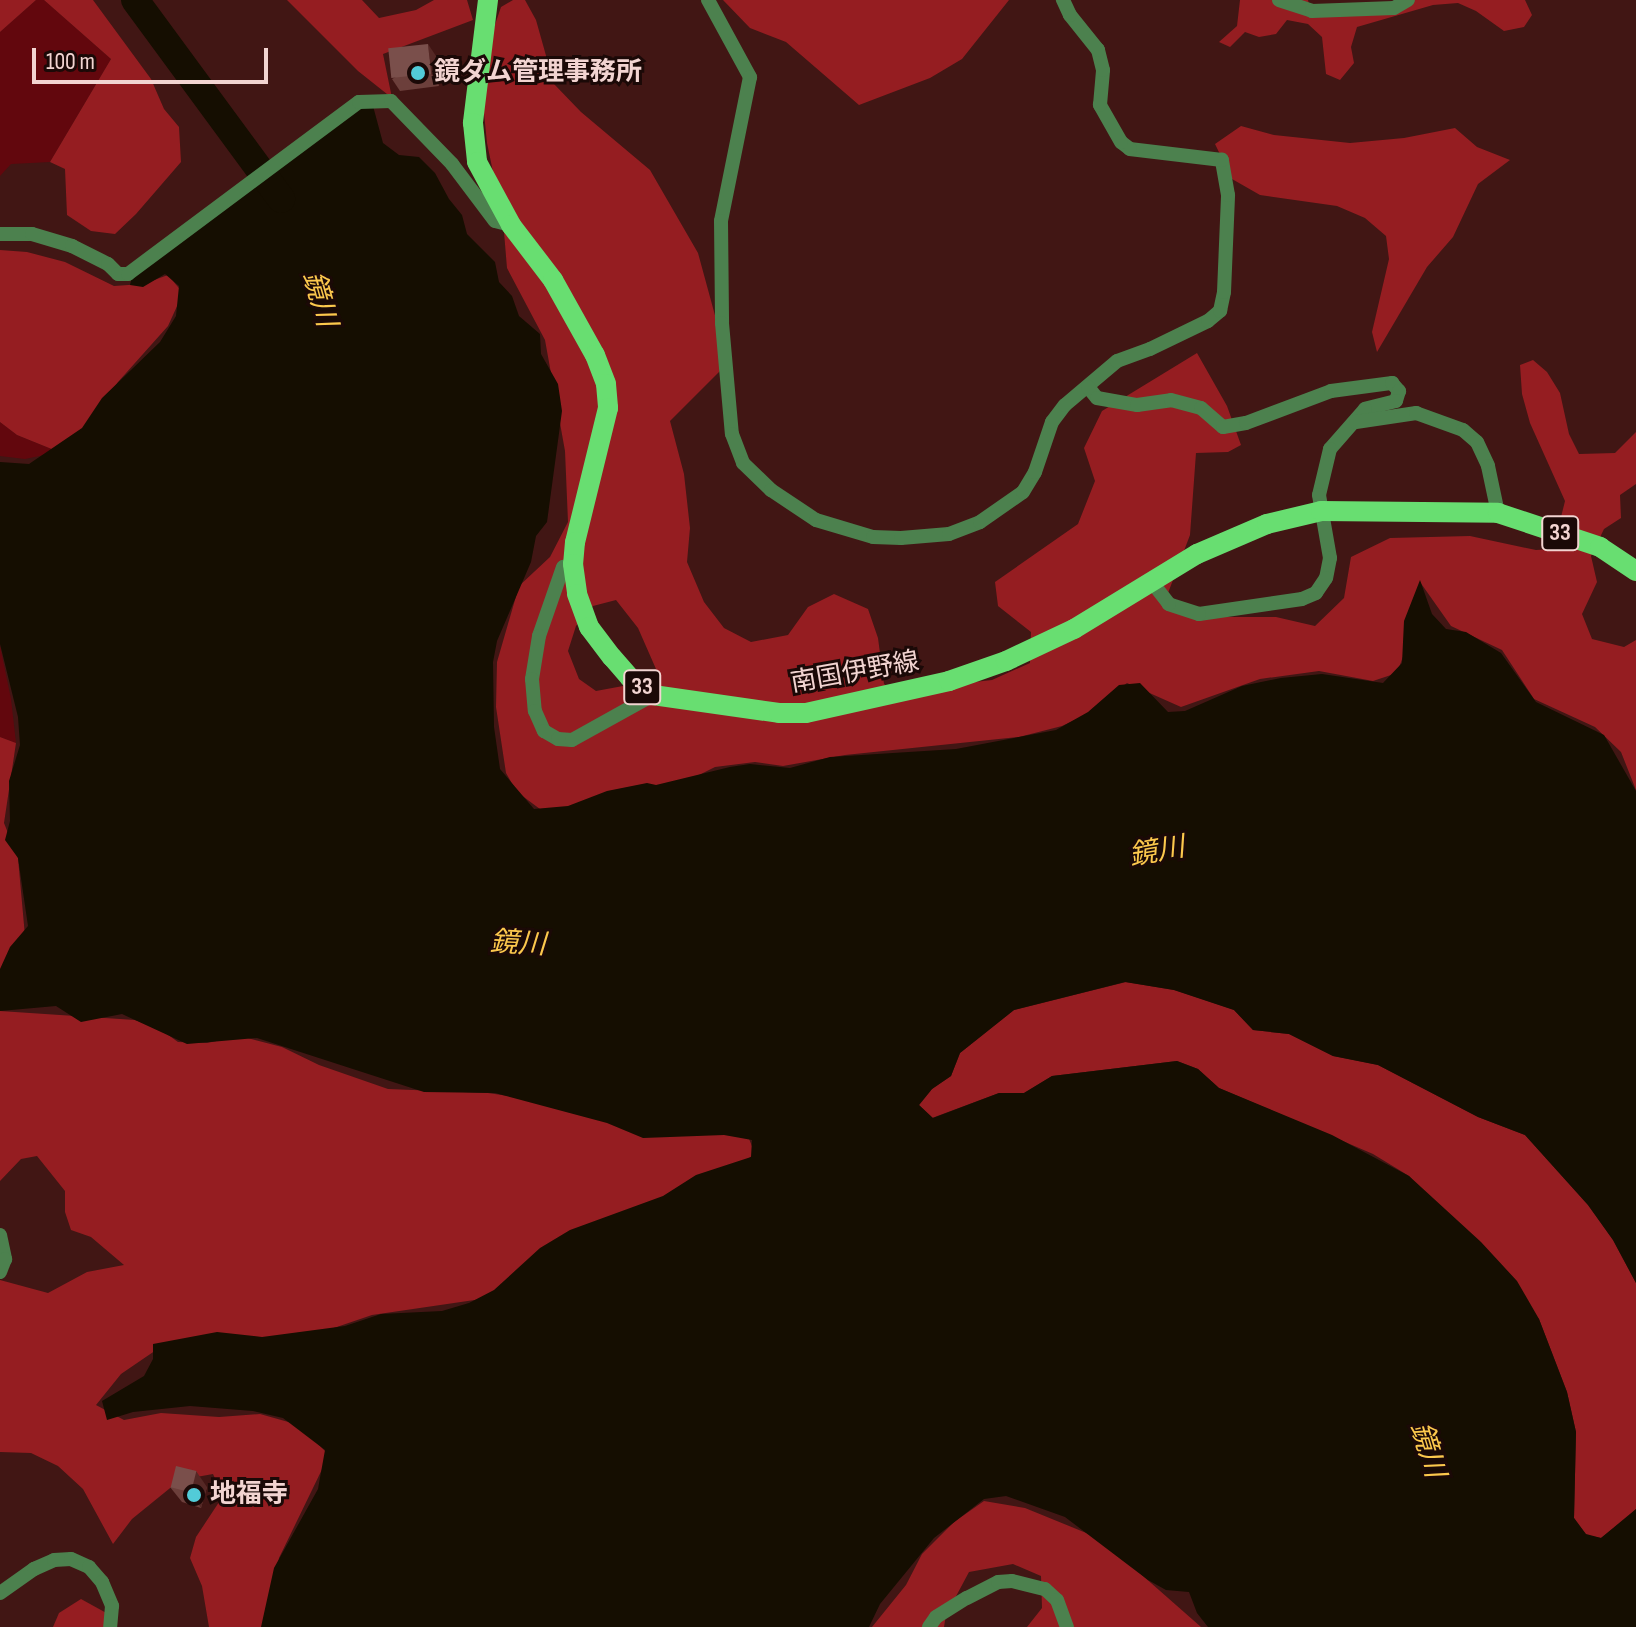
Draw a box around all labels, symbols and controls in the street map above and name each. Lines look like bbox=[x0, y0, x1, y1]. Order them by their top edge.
scale bar bbox=[36, 32, 272, 82]
text: 100 m bbox=[46, 47, 95, 76]
place label: 鏡ダム管理事務所 bbox=[434, 57, 642, 89]
marker: 鏡ダム管理事務所 bbox=[409, 64, 427, 82]
water label: 鏡川 bbox=[295, 267, 343, 331]
road number: 33 bbox=[1540, 513, 1580, 553]
street label: 南国伊野線 bbox=[788, 646, 922, 700]
road number: 33 bbox=[622, 667, 662, 707]
water label: 鏡川 bbox=[1127, 831, 1187, 873]
water label: 鏡川 bbox=[489, 926, 547, 962]
water label: 鏡川 bbox=[1403, 1418, 1451, 1482]
place label: 地福寺 bbox=[210, 1479, 288, 1511]
marker: 地福寺 bbox=[185, 1486, 203, 1504]

